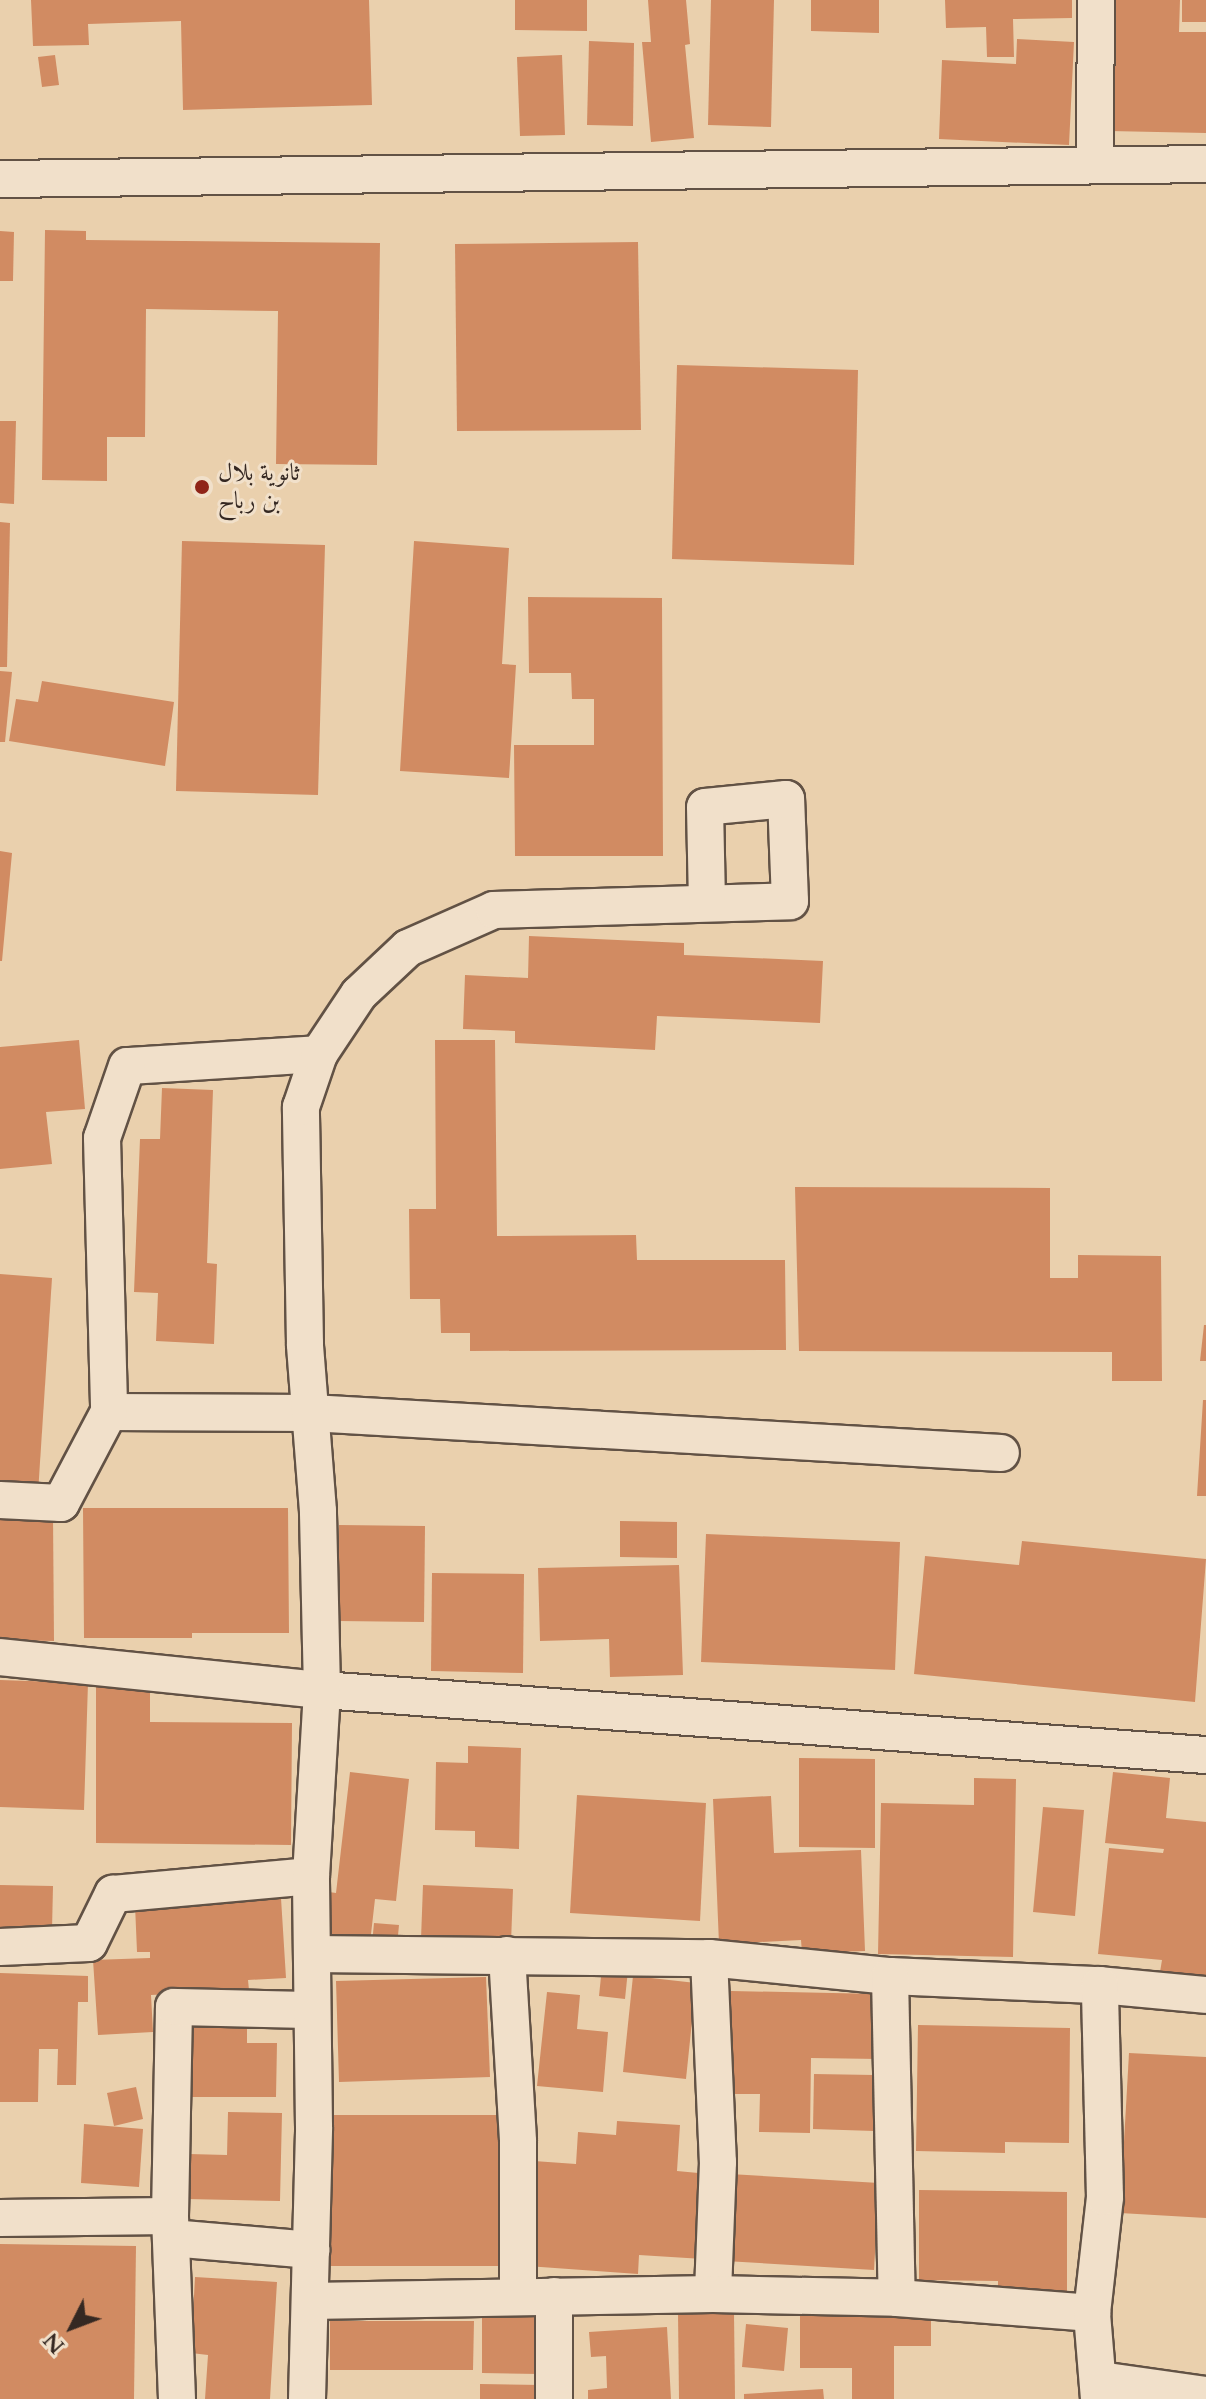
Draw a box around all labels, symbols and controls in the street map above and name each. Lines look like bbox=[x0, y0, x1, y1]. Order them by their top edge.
place label: ثانوية بلال بن رباح bbox=[218, 459, 300, 515]
marker: ثانوية بلال بن رباح bbox=[193, 478, 211, 496]
north arrow bbox=[32, 2287, 112, 2367]
text: N bbox=[37, 2326, 72, 2360]

